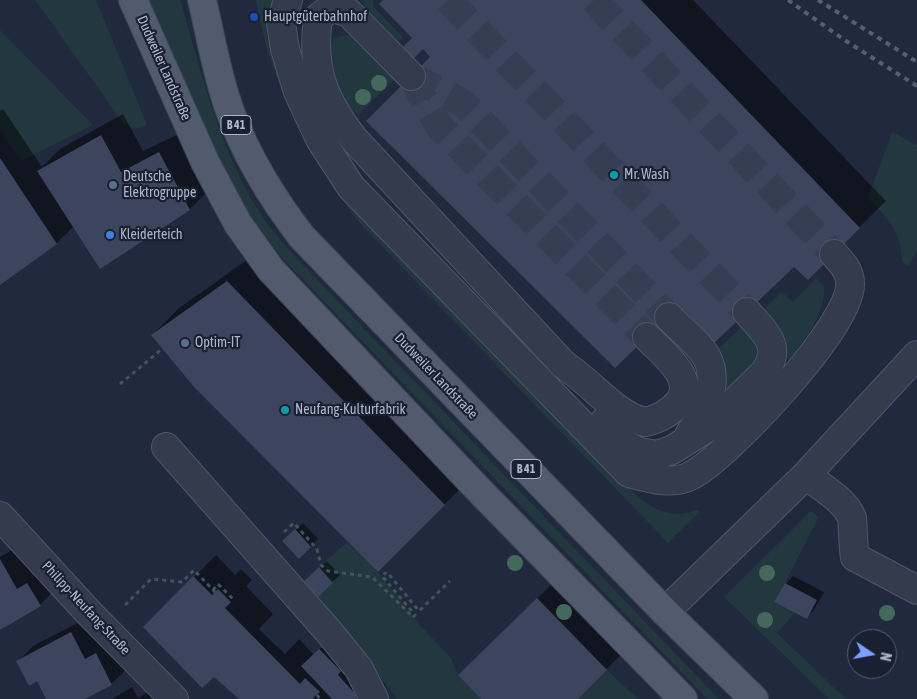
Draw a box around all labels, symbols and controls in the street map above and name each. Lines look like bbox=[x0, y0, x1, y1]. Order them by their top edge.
place label: Hauptgüterbahnhof bbox=[264, 9, 367, 25]
marker: Hauptgüterbahnhof bbox=[248, 11, 260, 23]
street label: Dudweiler Landstraße bbox=[133, 13, 195, 123]
road number: B 41 bbox=[221, 116, 251, 134]
place label: Mr. Wash bbox=[624, 167, 669, 183]
place label: Deutsche Elektrogruppe bbox=[123, 169, 196, 202]
marker: Mr. Wash bbox=[608, 169, 620, 181]
marker: Deutsche Elektrogruppe bbox=[107, 179, 119, 191]
place label: Kleiderteich bbox=[120, 227, 182, 243]
marker: Kleiderteich bbox=[104, 229, 116, 241]
street label: Dudweiler Landstraße bbox=[391, 330, 481, 422]
place label: Optim-IT bbox=[195, 335, 240, 351]
marker: Optim-IT bbox=[179, 337, 191, 349]
place label: Neufang-Kulturfabrik bbox=[295, 402, 406, 418]
marker: Neufang-Kulturfabrik bbox=[279, 404, 291, 416]
road number: B 41 bbox=[511, 459, 541, 478]
street label: Philipp-Neufang-Straße bbox=[38, 558, 134, 658]
north arrow bbox=[847, 629, 897, 679]
text: N bbox=[877, 651, 894, 663]

